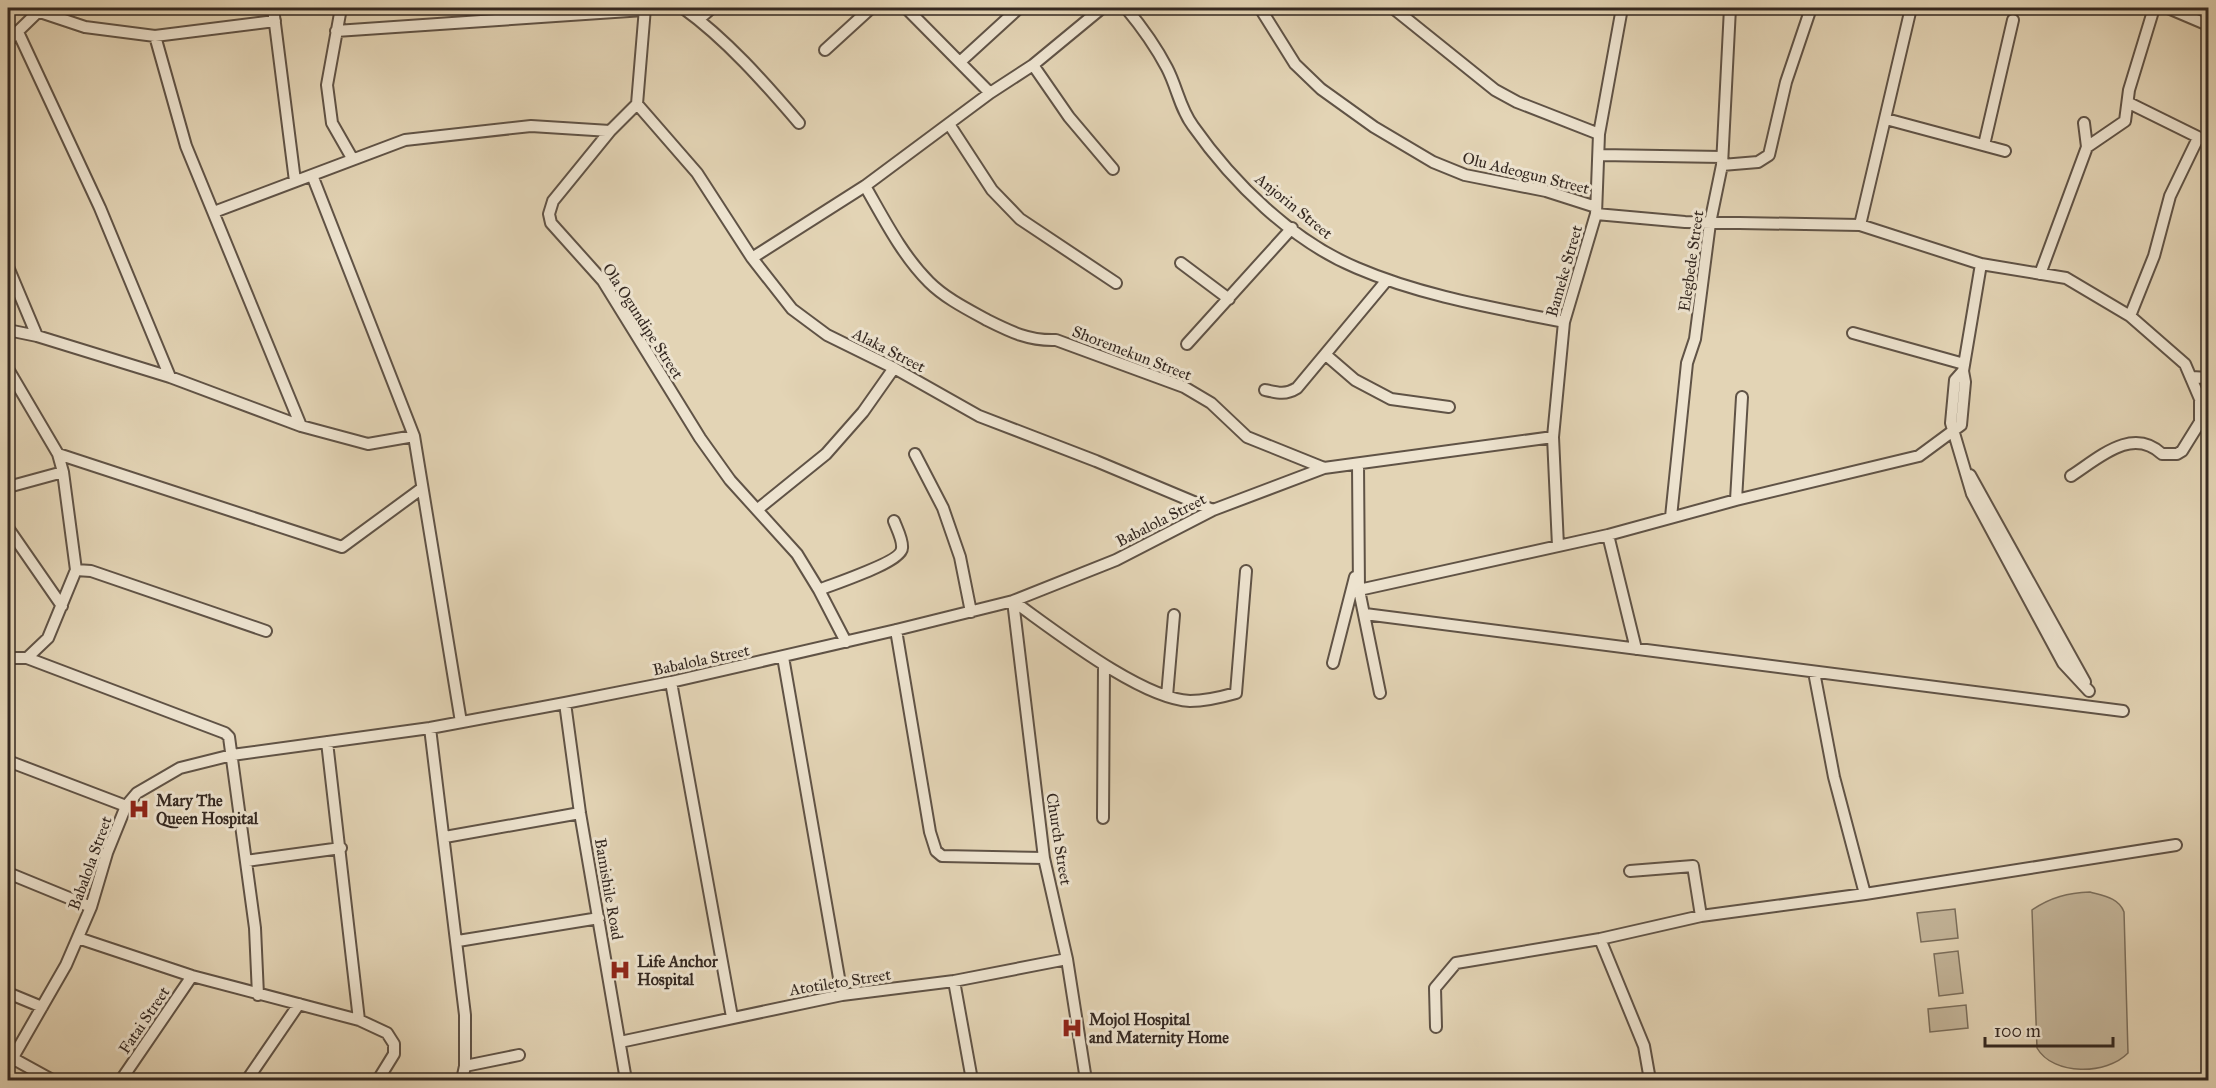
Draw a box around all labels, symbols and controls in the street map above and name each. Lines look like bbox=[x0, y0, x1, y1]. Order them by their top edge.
street label: Olu Adeogun Street bbox=[1460, 148, 1592, 199]
street label: Anjorin Street bbox=[1251, 168, 1337, 243]
street label: Elegbede Street bbox=[1674, 209, 1709, 313]
street label: Bameke Street bbox=[1542, 223, 1586, 319]
street label: Ola Ogundipe Street bbox=[598, 260, 688, 383]
street label: Shoremekun Street bbox=[1070, 321, 1195, 385]
street label: Alaka Street bbox=[848, 323, 929, 377]
street label: Babalola Street bbox=[1113, 489, 1210, 551]
street label: Babalola Street bbox=[651, 640, 751, 680]
place label: Mary The Queen Hospital bbox=[156, 791, 259, 829]
street label: Church Street bbox=[1042, 792, 1076, 887]
hospital icon: Mary The Queen Hospital bbox=[127, 797, 151, 821]
street label: Babalola Street bbox=[64, 813, 116, 913]
street label: Bamishile Road bbox=[591, 837, 627, 941]
place label: Life Anchor Hospital bbox=[637, 952, 719, 990]
hospital icon: Life Anchor Hospital bbox=[608, 958, 632, 982]
street label: Atotileto Street bbox=[787, 965, 892, 1000]
street label: Fatai Street bbox=[115, 983, 174, 1057]
place label: Mojol Hospital and Maternity Home bbox=[1089, 1010, 1229, 1048]
scale bar bbox=[1985, 1010, 2112, 1048]
hospital icon: Mojol Hospital and Maternity Home bbox=[1060, 1016, 1084, 1040]
text: 100 m bbox=[1994, 1020, 2041, 1042]

